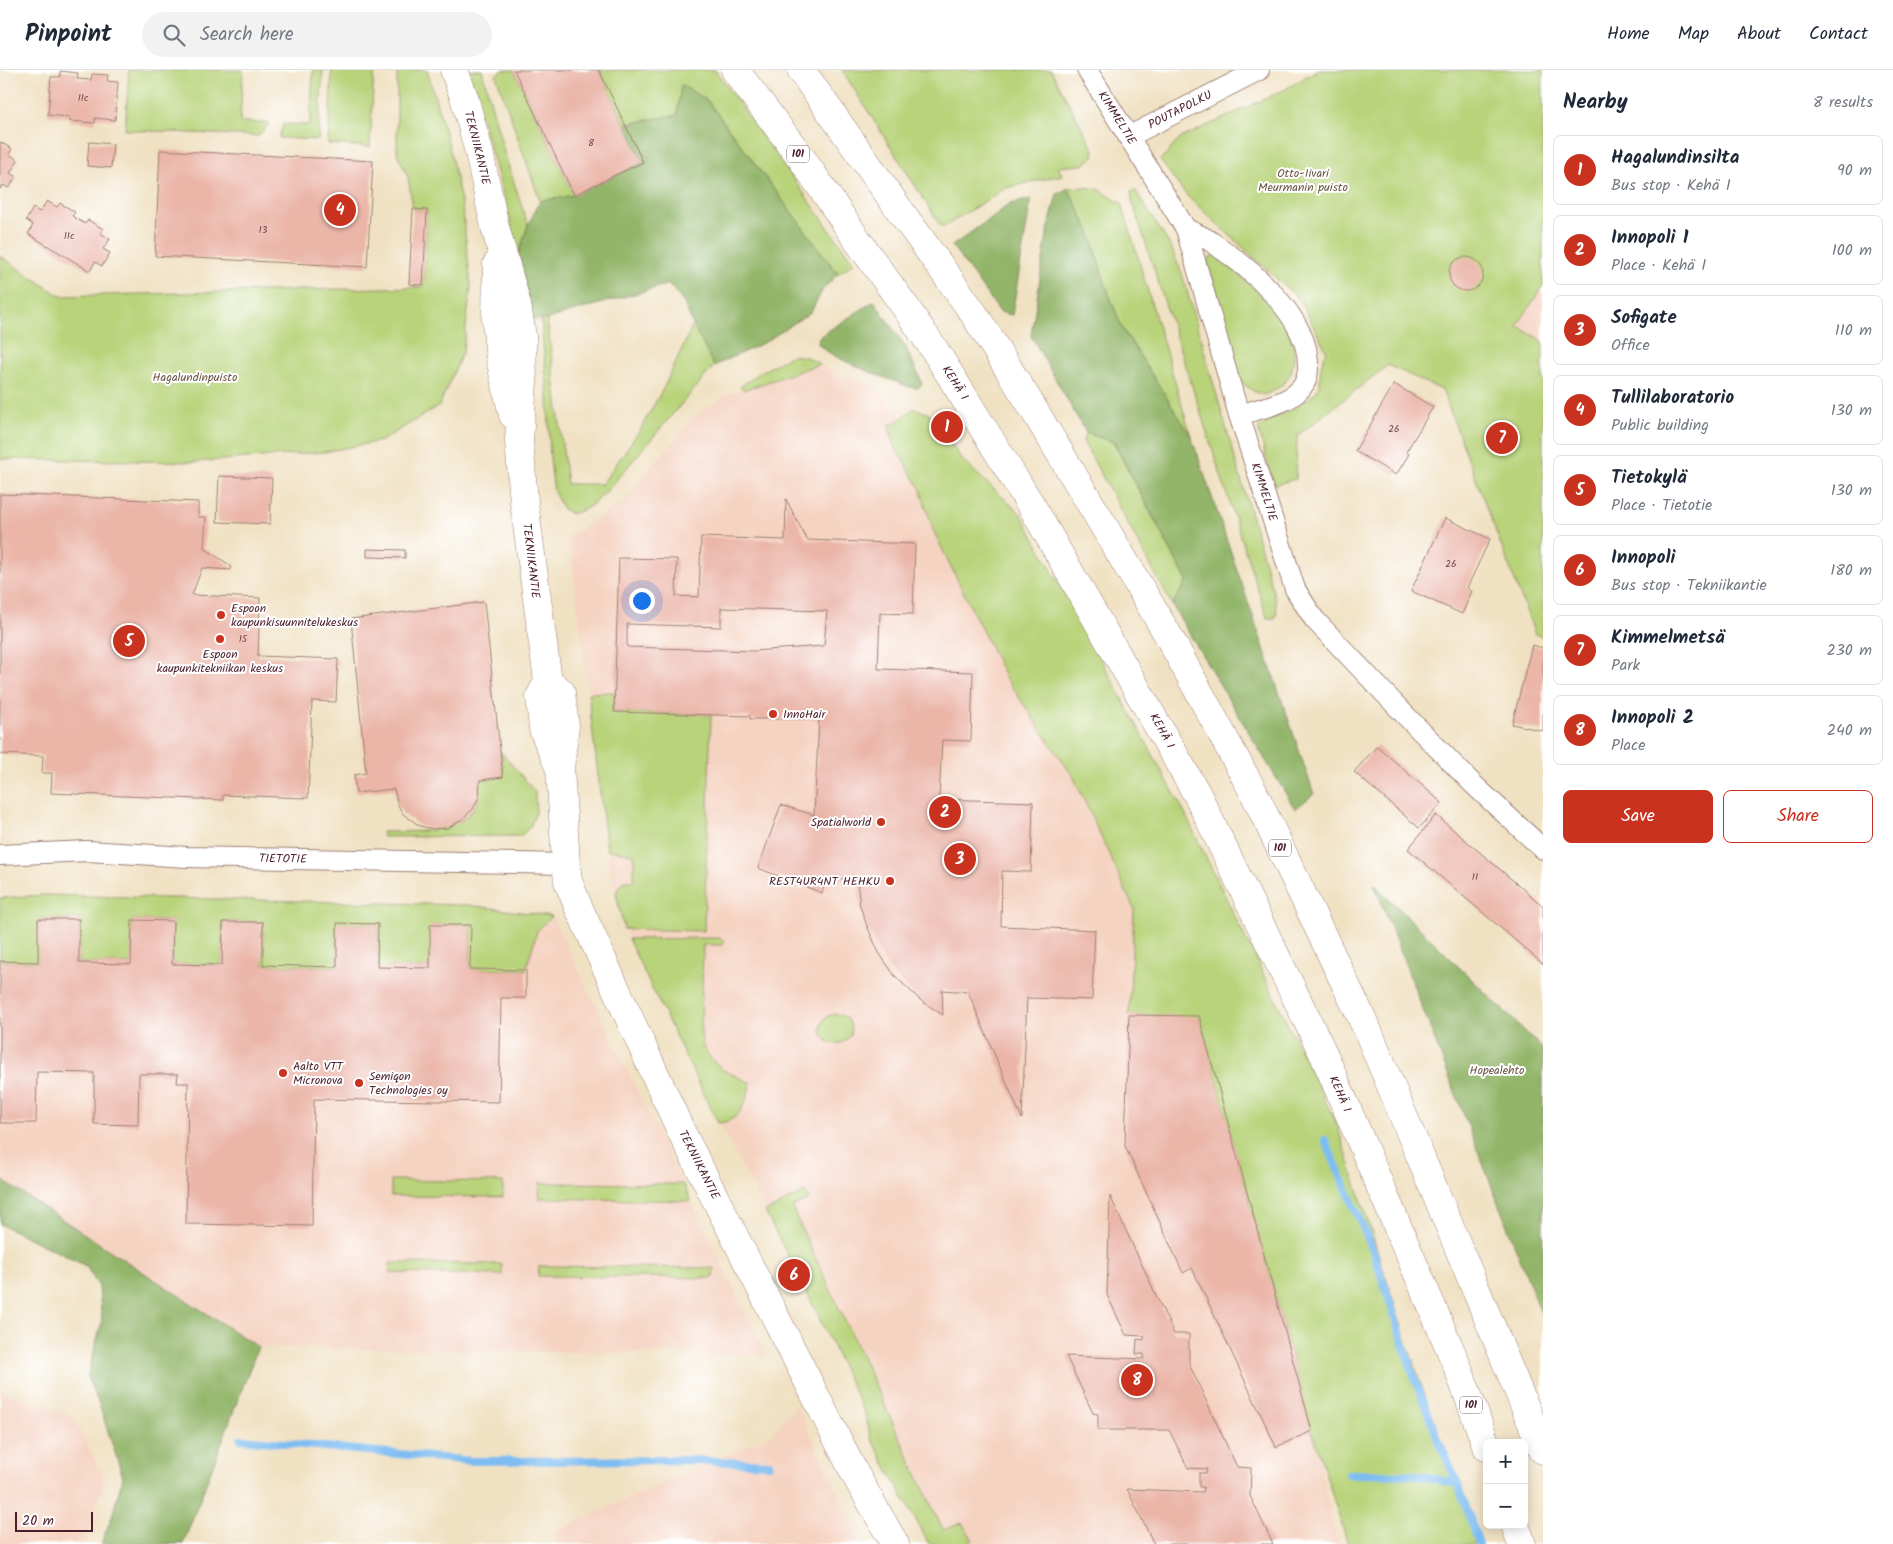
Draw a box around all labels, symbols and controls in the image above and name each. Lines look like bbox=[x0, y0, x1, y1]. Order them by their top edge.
search box bbox=[142, 12, 492, 57]
text: Pinpoint bbox=[25, 15, 112, 54]
text: Search here bbox=[200, 20, 294, 50]
text: Home bbox=[1607, 20, 1650, 49]
text: Map bbox=[1678, 20, 1709, 49]
text: About bbox=[1737, 20, 1781, 49]
text: Contact bbox=[1809, 20, 1868, 49]
icon: search bbox=[160, 21, 188, 49]
street label: POUTAPOLKU bbox=[1145, 86, 1215, 134]
text: Nearby bbox=[1563, 86, 1628, 119]
street label: KIMMELTIE bbox=[1093, 87, 1142, 150]
house number: 11c bbox=[78, 90, 89, 106]
text: 8 results bbox=[1813, 90, 1873, 115]
street label: TEKNIIKANTIE bbox=[459, 109, 496, 188]
house number: 8 bbox=[588, 135, 595, 151]
text: Hagalundinsilta bbox=[1611, 143, 1740, 173]
road number: 101 bbox=[787, 146, 809, 162]
text: 1 bbox=[1578, 158, 1582, 183]
text: 90 m bbox=[1837, 158, 1872, 183]
park label: Otto-Iivari Meurmanin puisto bbox=[1258, 164, 1348, 197]
text: Bus stop · Kehä I bbox=[1611, 173, 1731, 198]
pin: 4 bbox=[324, 191, 356, 229]
house number: 13 bbox=[259, 222, 268, 238]
text: Innopoli 1 bbox=[1611, 223, 1689, 253]
house number: 11c bbox=[64, 228, 75, 244]
text: 2 bbox=[1575, 238, 1585, 263]
text: 100 m bbox=[1832, 238, 1872, 263]
text: Place · Kehä I bbox=[1611, 253, 1706, 278]
text: Sofigate bbox=[1611, 303, 1677, 333]
text: 3 bbox=[1576, 318, 1584, 343]
text: 110 m bbox=[1835, 318, 1872, 343]
text: Office bbox=[1611, 333, 1650, 358]
street label: KEHÄ I bbox=[937, 362, 973, 404]
park label: Hagalundinpuisto bbox=[153, 368, 237, 387]
text: Tullilaboratorio bbox=[1611, 383, 1734, 413]
text: 4 bbox=[1576, 398, 1584, 423]
text: 130 m bbox=[1831, 398, 1872, 423]
pin: 1 bbox=[931, 408, 963, 446]
text: Public building bbox=[1611, 413, 1709, 438]
pin: 7 bbox=[1486, 419, 1518, 457]
house number: 26 bbox=[1388, 421, 1400, 437]
street label: KIMMELTIE bbox=[1246, 460, 1283, 525]
text: Tietokylä bbox=[1611, 463, 1687, 493]
text: 5 bbox=[1576, 478, 1584, 503]
text: 130 m bbox=[1831, 478, 1872, 503]
text: Place · Tietotie bbox=[1611, 493, 1712, 518]
street label: TEKNIIKANTIE bbox=[517, 522, 545, 601]
text: Innopoli bbox=[1611, 543, 1675, 573]
house number: 26 bbox=[1445, 556, 1457, 572]
text: 6 bbox=[1576, 558, 1584, 583]
text: 180 m bbox=[1830, 558, 1872, 583]
text: Bus stop · Tekniikantie bbox=[1611, 573, 1767, 598]
your location bbox=[629, 588, 655, 614]
place label: Espoon kaupunkisuunnitelukeskus bbox=[231, 599, 358, 632]
marker: Espoon kaupunkisuunnitelukeskus bbox=[215, 609, 227, 621]
pin: 5 bbox=[113, 622, 145, 660]
text: Kimmelmetsä bbox=[1611, 623, 1725, 653]
house number: 15 bbox=[239, 631, 248, 647]
marker: Espoon kaupunkitekniikan keskus bbox=[214, 633, 226, 645]
text: 7 bbox=[1576, 638, 1584, 663]
text: 230 m bbox=[1826, 638, 1872, 663]
place label: Espoon kaupunkitekniikan keskus bbox=[157, 645, 283, 678]
text: Park bbox=[1611, 653, 1640, 678]
text: Innopoli 2 bbox=[1611, 703, 1694, 733]
place label: InnoHair bbox=[783, 705, 826, 724]
marker: InnoHair bbox=[767, 708, 779, 720]
street label: KEHÄ I bbox=[1144, 710, 1180, 752]
text: 8 bbox=[1575, 718, 1585, 743]
text: 240 m bbox=[1827, 718, 1872, 743]
text: Place bbox=[1611, 733, 1645, 758]
button: Save bbox=[1563, 790, 1713, 843]
button: Share bbox=[1723, 790, 1873, 843]
pin: 2 bbox=[929, 793, 961, 831]
place label: Spatialworld bbox=[811, 813, 872, 832]
marker: Spatialworld bbox=[875, 816, 887, 828]
pin: 3 bbox=[944, 840, 976, 878]
road number: 101 bbox=[1269, 840, 1291, 856]
street label: TIETOTIE bbox=[259, 849, 308, 869]
house number: 11 bbox=[1472, 869, 1478, 885]
place label: RE5T4UR4NT HEHKU bbox=[769, 872, 880, 891]
marker: RE5T4UR4NT HEHKU bbox=[884, 875, 896, 887]
place label: Aalto VTT Micronova bbox=[293, 1057, 345, 1090]
park label: Hopealehto bbox=[1469, 1061, 1525, 1080]
marker: Aalto VTT Micronova bbox=[277, 1067, 289, 1079]
place label: Semiqon Technologies oy bbox=[369, 1067, 448, 1100]
street label: KEHÄ I bbox=[1324, 1073, 1356, 1115]
marker: Semiqon Technologies oy bbox=[353, 1077, 365, 1089]
street label: TEKNIIKANTIE bbox=[673, 1127, 725, 1204]
pin: 6 bbox=[778, 1256, 810, 1294]
pin: 8 bbox=[1121, 1361, 1153, 1399]
road number: 101 bbox=[1460, 1396, 1482, 1414]
map controls bbox=[1483, 1439, 1528, 1529]
button: + bbox=[1483, 1439, 1528, 1484]
button: − bbox=[1483, 1484, 1528, 1529]
scale bar bbox=[15, 1509, 92, 1532]
text: 20 m bbox=[22, 1510, 54, 1532]

